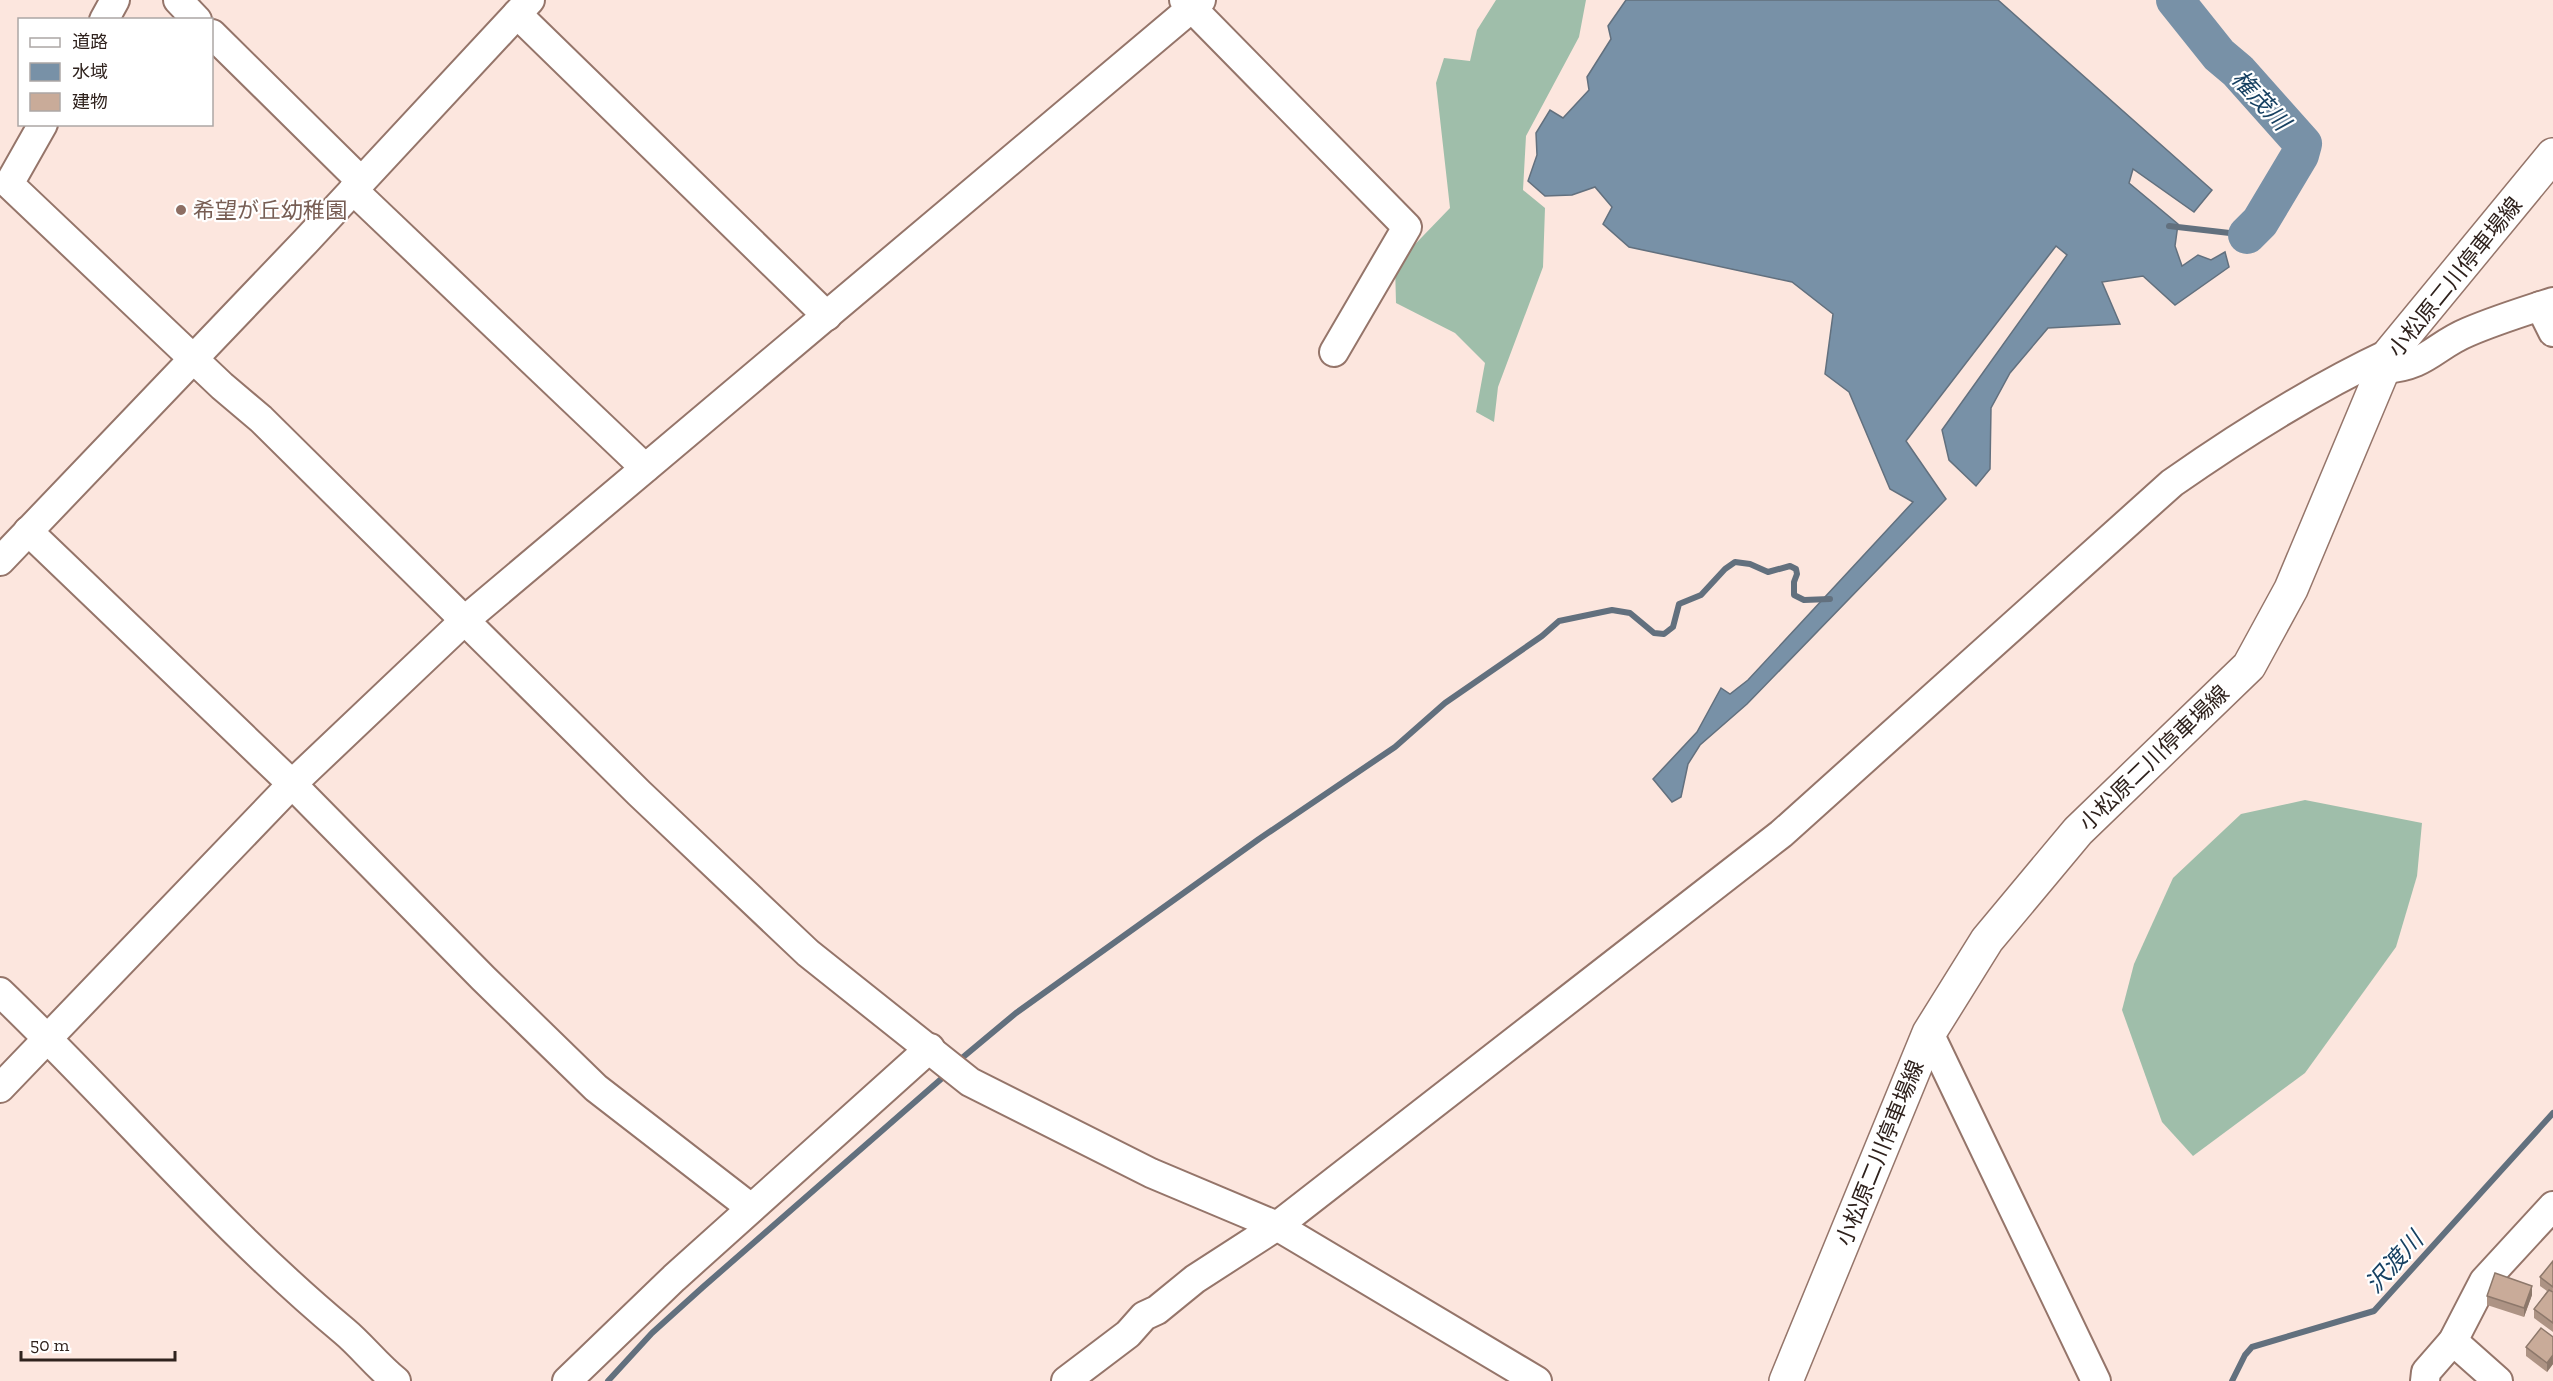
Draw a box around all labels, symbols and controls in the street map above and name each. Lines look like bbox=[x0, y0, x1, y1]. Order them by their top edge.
legend bbox=[18, 18, 213, 126]
text: 道路 bbox=[72, 31, 108, 53]
text: 水域 bbox=[72, 61, 108, 83]
water label: 権茂川 bbox=[2226, 64, 2298, 138]
text: 建物 bbox=[72, 91, 108, 113]
street label: 小松原二川停車場線 bbox=[2382, 192, 2528, 362]
place label: 希望が丘幼稚園 bbox=[193, 197, 347, 224]
marker: 希望が丘幼稚園 bbox=[174, 203, 188, 217]
street label: 小松原二川停車場線 bbox=[2073, 680, 2235, 836]
street label: 小松原二川停車場線 bbox=[1830, 1056, 1930, 1250]
water label: 沢渡川 bbox=[2359, 1223, 2431, 1298]
scale bar bbox=[21, 1324, 176, 1362]
text: 50 m bbox=[30, 1334, 70, 1356]

